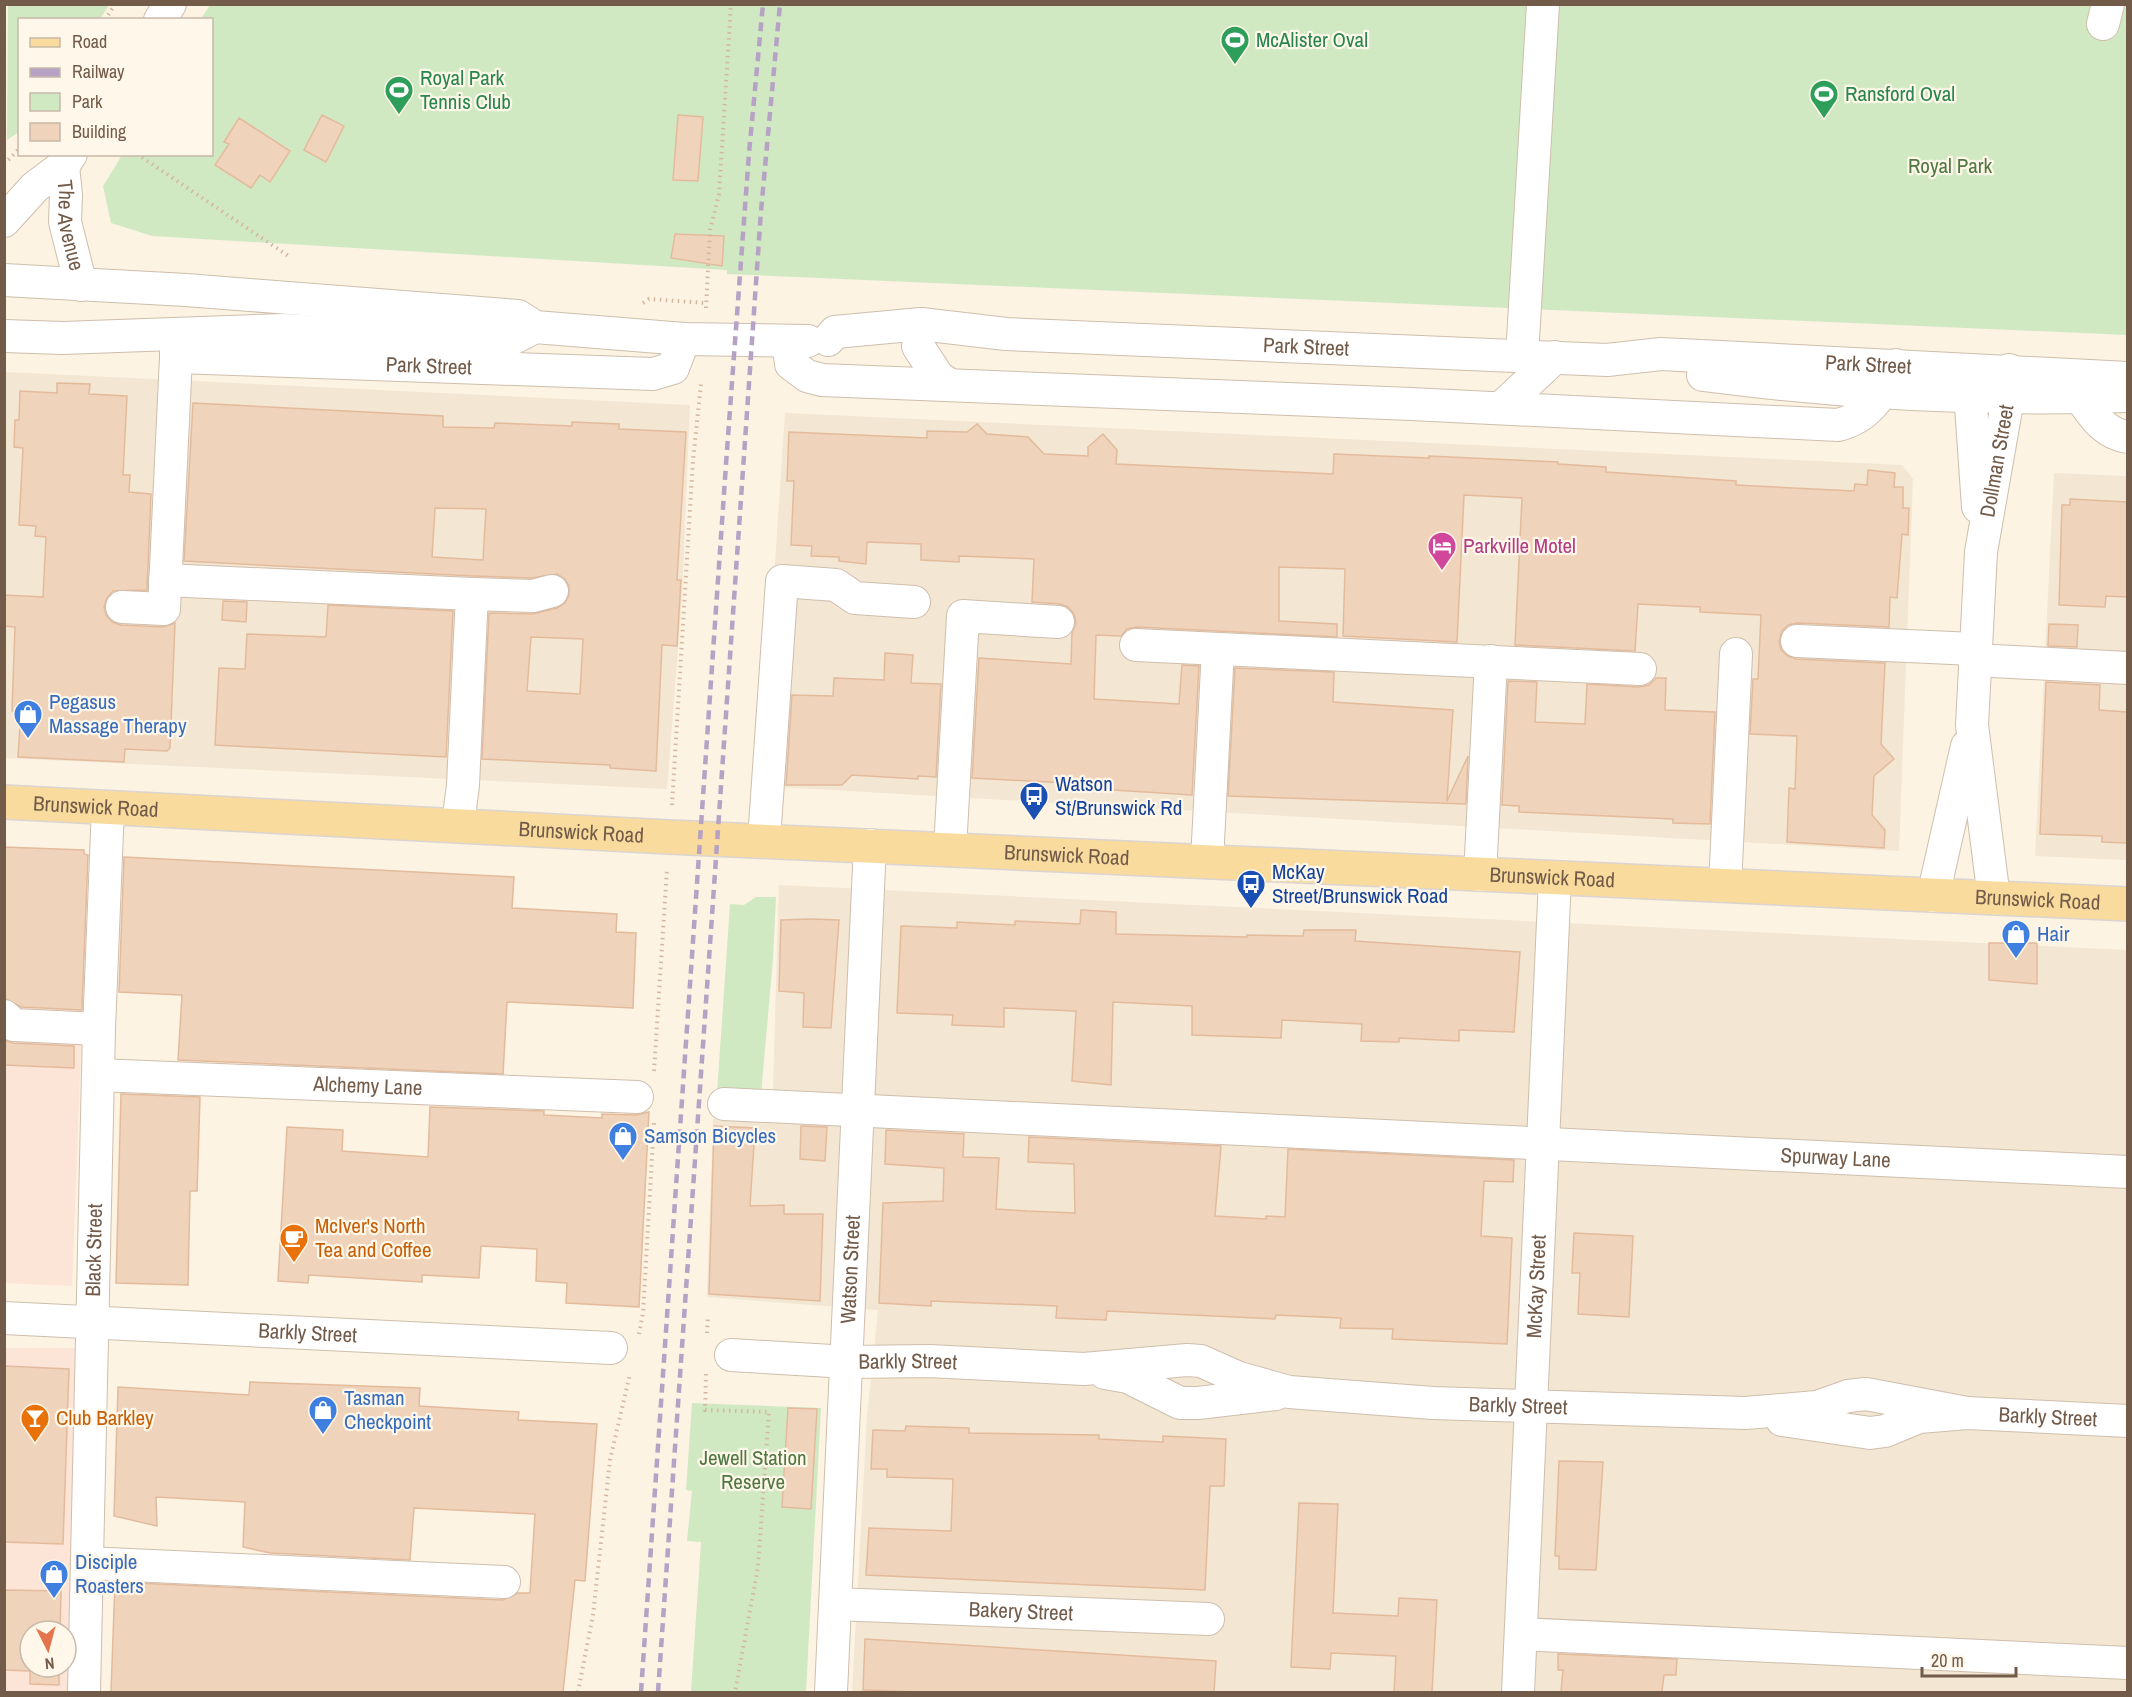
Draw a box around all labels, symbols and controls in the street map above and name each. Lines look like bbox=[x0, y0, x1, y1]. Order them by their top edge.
legend bbox=[18, 18, 213, 156]
sports icon: McAlister Oval bbox=[1219, 24, 1251, 66]
place label: McAlister Oval bbox=[1256, 25, 1368, 54]
text: Road bbox=[72, 29, 107, 54]
text: Railway bbox=[72, 59, 125, 84]
place label: Royal Park Tennis Club bbox=[420, 63, 511, 116]
sports icon: Royal Park Tennis Club bbox=[383, 74, 415, 116]
sports icon: Ransford Oval bbox=[1808, 78, 1840, 120]
place label: Ransford Oval bbox=[1845, 79, 1955, 108]
text: Park bbox=[72, 89, 103, 114]
text: Building bbox=[72, 119, 127, 144]
park label: Royal Park bbox=[1908, 151, 1992, 180]
street label: The Avenue bbox=[51, 179, 92, 274]
street label: Park Street bbox=[1262, 330, 1350, 363]
street label: Park Street bbox=[1824, 347, 1912, 381]
street label: Park Street bbox=[385, 349, 473, 382]
street label: Dollman Street bbox=[1972, 402, 2021, 520]
hotel icon: Parkville Motel bbox=[1426, 530, 1458, 572]
place label: Parkville Motel bbox=[1463, 531, 1576, 560]
place label: Pegasus Massage Therapy bbox=[49, 687, 187, 740]
shop icon: Pegasus Massage Therapy bbox=[12, 698, 44, 740]
place label: Watson St/Brunswick Rd bbox=[1055, 769, 1182, 822]
bus stop icon: Watson St/Brunswick Rd bbox=[1018, 780, 1050, 822]
street label: Brunswick Road bbox=[32, 789, 159, 824]
street label: Brunswick Road bbox=[518, 814, 645, 850]
street label: Brunswick Road bbox=[1003, 837, 1130, 872]
place label: McKay Street/Brunswick Road bbox=[1272, 857, 1448, 910]
street label: Brunswick Road bbox=[1489, 860, 1616, 894]
bus stop icon: McKay Street/Brunswick Road bbox=[1235, 868, 1267, 910]
street label: Brunswick Road bbox=[1974, 882, 2101, 917]
shop icon: Hair bbox=[2000, 918, 2032, 960]
place label: Hair bbox=[2037, 919, 2070, 948]
street label: Alchemy Lane bbox=[312, 1069, 423, 1102]
shop icon: Samson Bicycles bbox=[607, 1120, 639, 1162]
place label: Samson Bicycles bbox=[644, 1121, 776, 1150]
street label: Spurway Lane bbox=[1780, 1140, 1891, 1174]
street label: Black Street bbox=[78, 1203, 109, 1297]
place label: McIver's North Tea and Coffee bbox=[315, 1211, 432, 1264]
street label: Watson Street bbox=[833, 1214, 867, 1324]
cafe icon: McIver's North Tea and Coffee bbox=[278, 1222, 310, 1264]
street label: McKay Street bbox=[1519, 1234, 1553, 1339]
street label: Barkly Street bbox=[258, 1316, 358, 1349]
street label: Barkly Street bbox=[858, 1346, 958, 1376]
place label: Tasman Checkpoint bbox=[344, 1383, 431, 1436]
street label: Barkly Street bbox=[1468, 1389, 1568, 1421]
shop icon: Tasman Checkpoint bbox=[307, 1394, 339, 1436]
street label: Barkly Street bbox=[1998, 1400, 2098, 1433]
bar icon: Club Barkley bbox=[19, 1402, 51, 1444]
place label: Club Barkley bbox=[56, 1403, 154, 1432]
park label: Jewell Station Reserve bbox=[699, 1443, 807, 1496]
place label: Disciple Roasters bbox=[75, 1547, 144, 1600]
shop icon: Disciple Roasters bbox=[38, 1558, 70, 1600]
street label: Bakery Street bbox=[968, 1594, 1074, 1628]
north arrow bbox=[18, 1619, 78, 1679]
scale bar bbox=[1922, 1640, 2016, 1678]
text: 20 m bbox=[1931, 1648, 1964, 1673]
text: N bbox=[44, 1652, 55, 1675]

